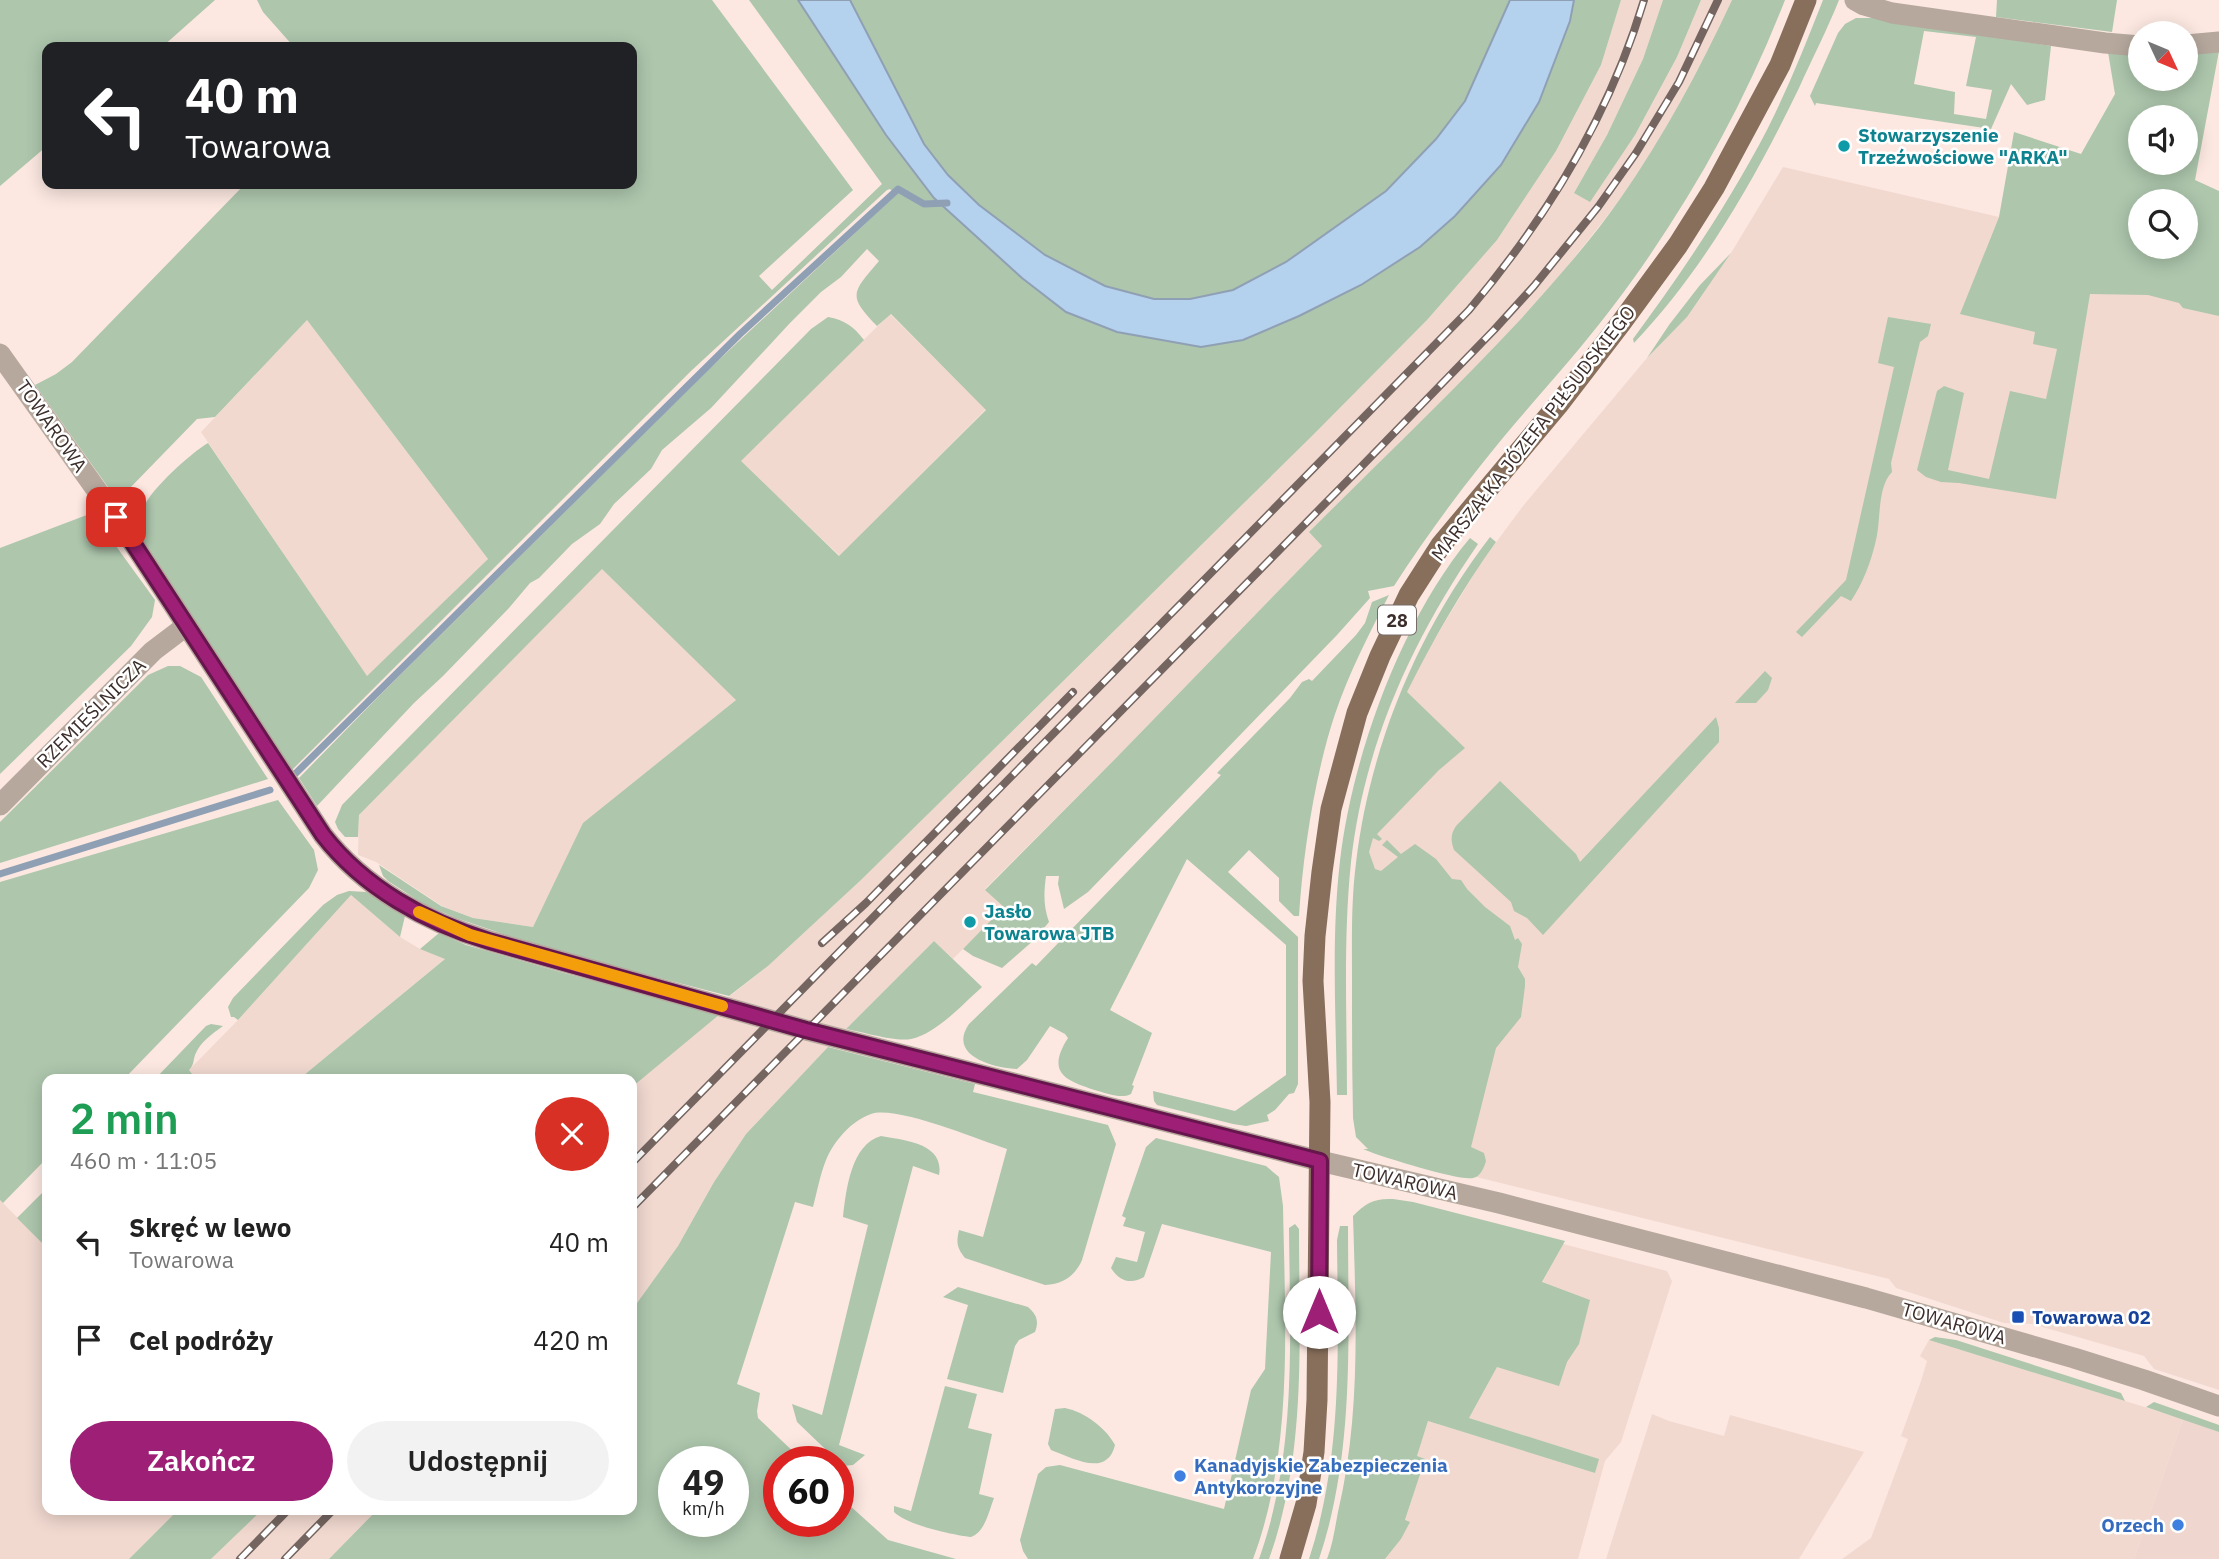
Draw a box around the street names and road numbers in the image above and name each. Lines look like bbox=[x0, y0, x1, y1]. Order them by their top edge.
street label: MARSZAŁKA JÓZEFA PIŁSUDSKIEGO bbox=[1426, 300, 1640, 566]
street label: TOWAROWA bbox=[11, 375, 93, 477]
road number: 28 bbox=[1378, 606, 1416, 634]
street label: RZEMIEŚLNICZA bbox=[31, 653, 151, 773]
street label: TOWAROWA bbox=[1350, 1157, 1460, 1205]
street label: TOWAROWA bbox=[1899, 1297, 2009, 1349]

